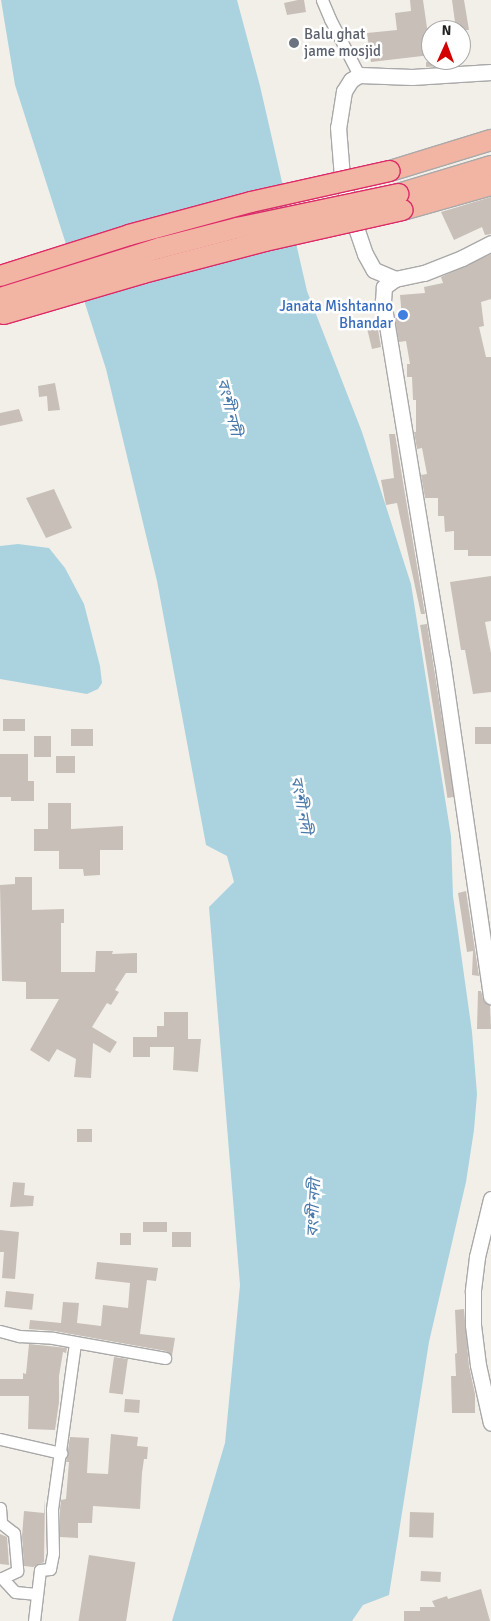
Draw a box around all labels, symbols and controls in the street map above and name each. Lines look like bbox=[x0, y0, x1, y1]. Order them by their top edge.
north arrow bbox=[421, 20, 471, 70]
text: N bbox=[441, 22, 452, 39]
place label: Balu ghat jame mosjid bbox=[304, 25, 381, 60]
marker: Balu ghat jame mosjid bbox=[288, 37, 300, 49]
place label: Janata Mishtanno Bhandar bbox=[279, 297, 393, 332]
marker: Janata Mishtanno Bhandar bbox=[397, 309, 409, 321]
water label: বংশী নদী bbox=[213, 377, 245, 437]
water label: বংশী নদী bbox=[287, 775, 315, 835]
water label: বংশী নদী bbox=[303, 1179, 325, 1237]

